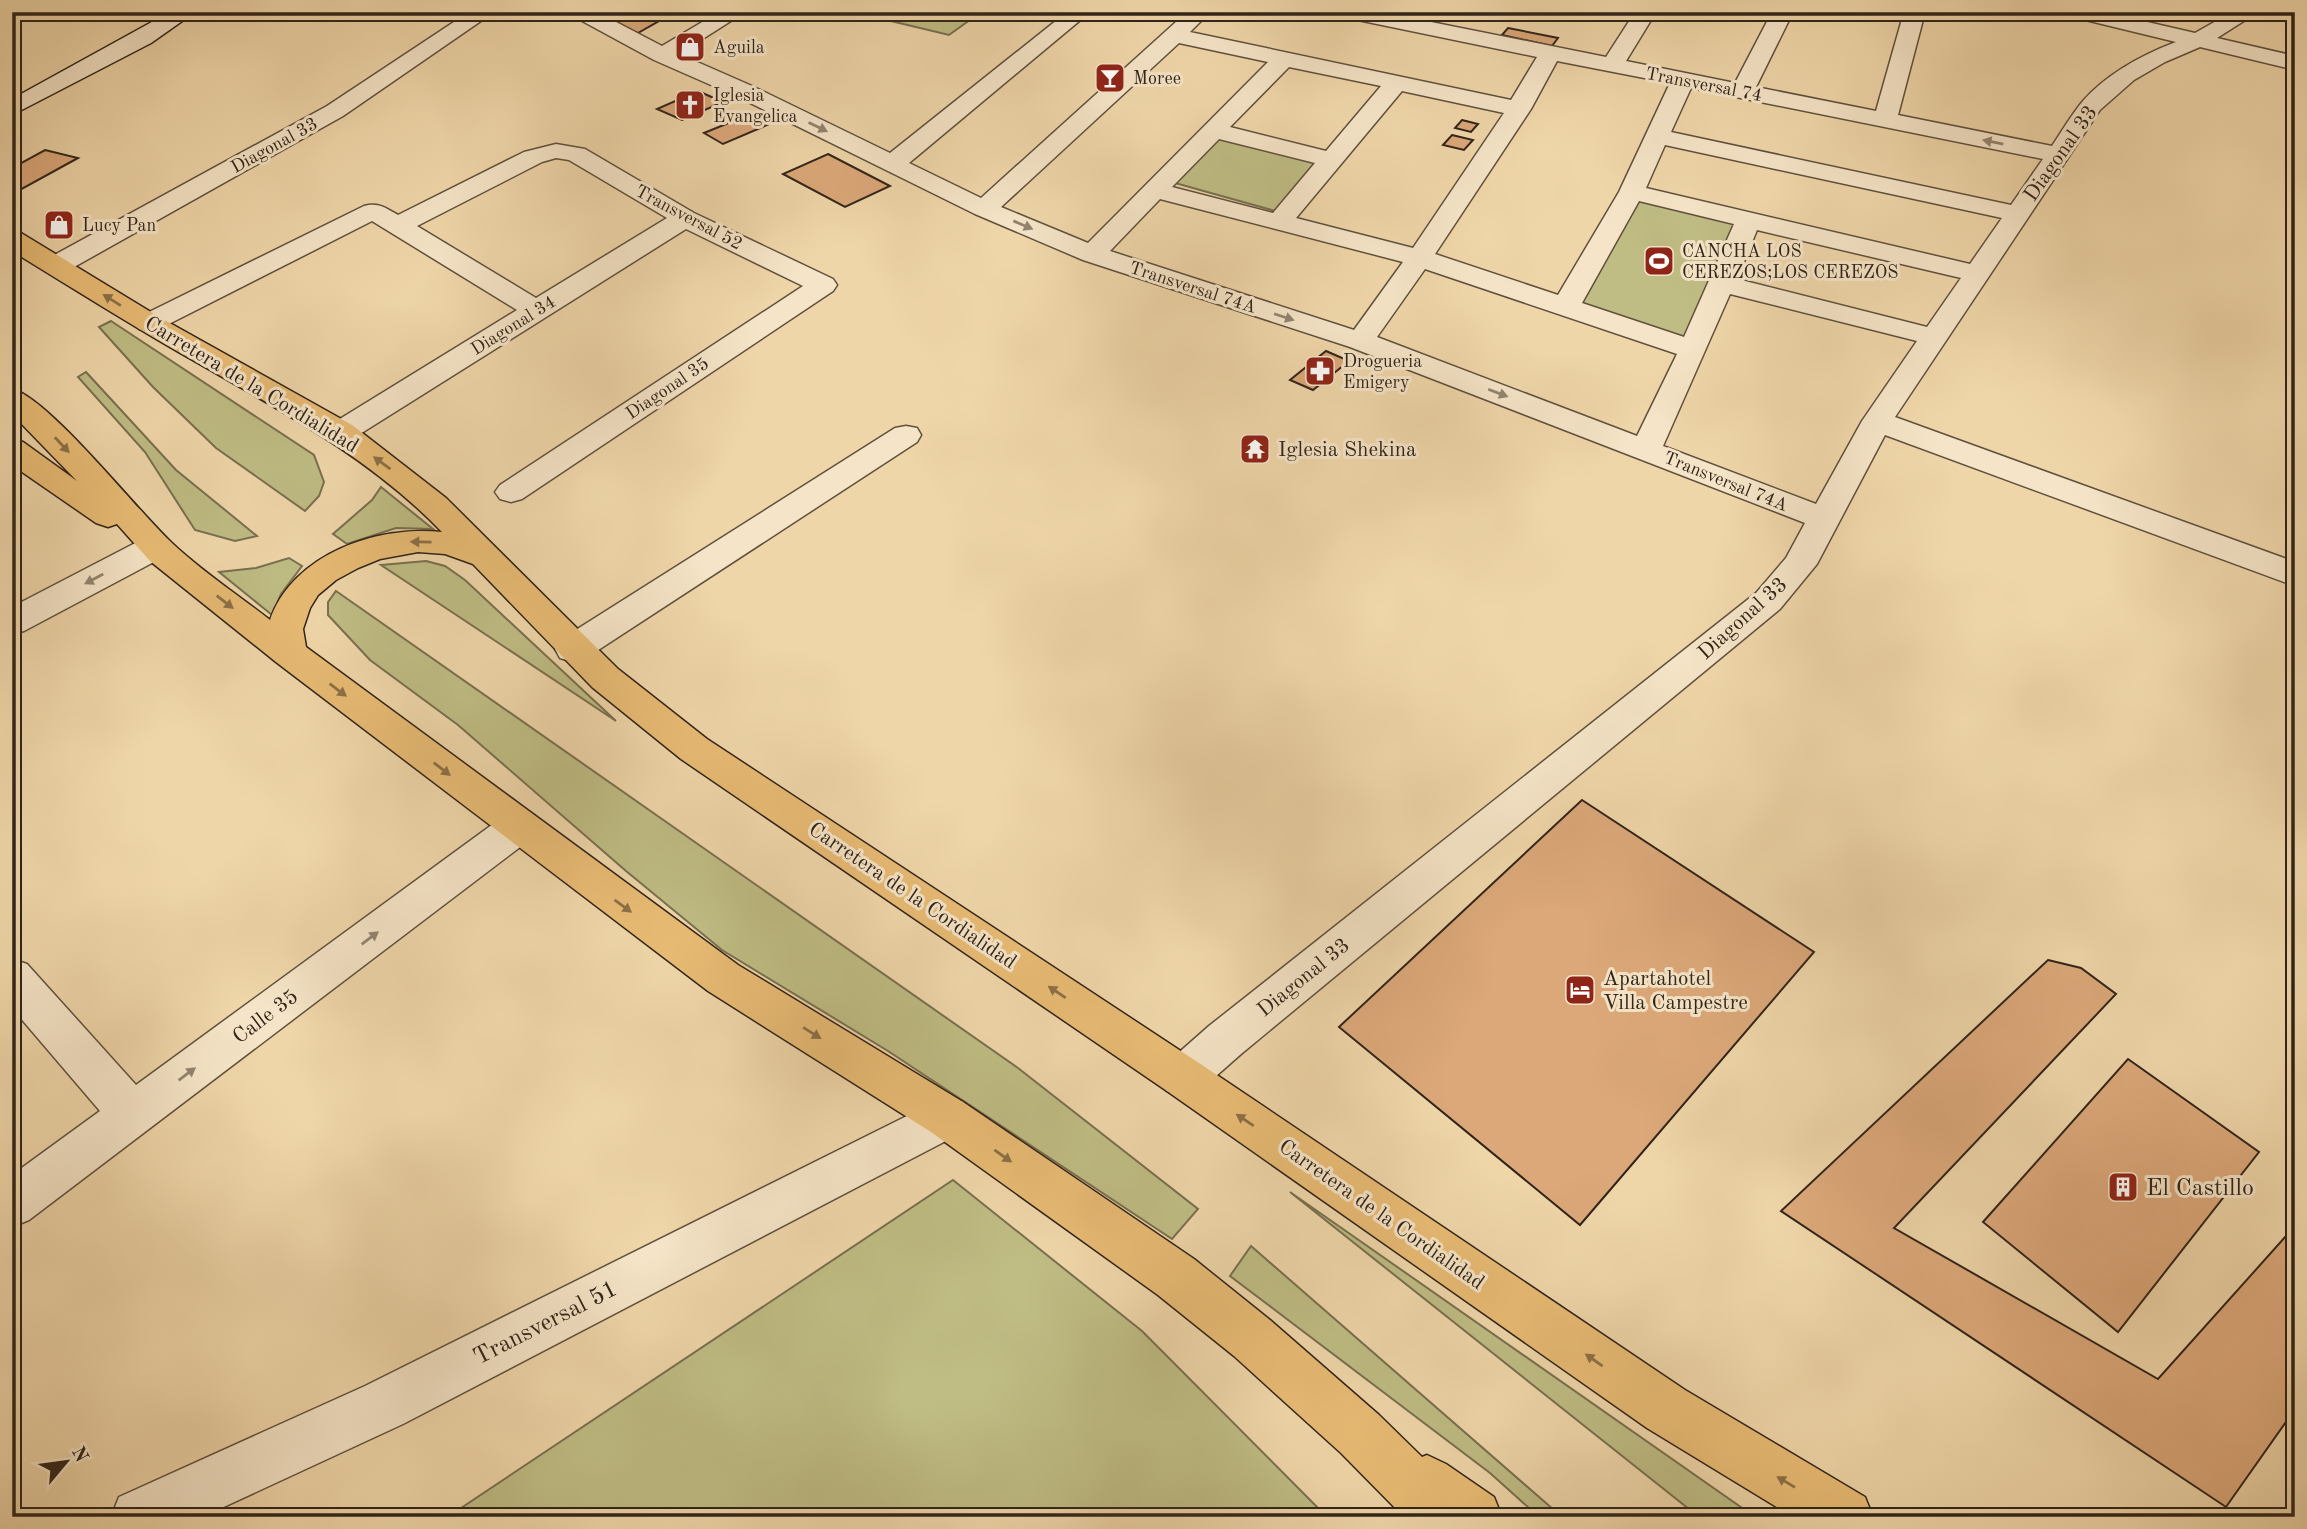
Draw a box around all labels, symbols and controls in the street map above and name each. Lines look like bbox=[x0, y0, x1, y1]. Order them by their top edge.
shop icon: Aguila bbox=[673, 30, 707, 64]
place label: Aguila bbox=[713, 39, 765, 57]
bar icon: Moree bbox=[1093, 61, 1127, 95]
street label: Transversal 74 bbox=[1644, 65, 1764, 105]
place label: Moree bbox=[1133, 70, 1181, 88]
place label: Iglesia Evangelica bbox=[713, 87, 798, 126]
church icon: Iglesia Evangelica bbox=[673, 88, 707, 122]
street label: Diagonal 33 bbox=[2021, 102, 2102, 206]
street label: Diagonal 33 bbox=[228, 115, 321, 177]
one-way arrow bbox=[808, 122, 828, 133]
one-way arrow bbox=[1982, 136, 2004, 147]
street label: Transversal 52 bbox=[632, 182, 745, 254]
shop icon: Lucy Pan bbox=[42, 208, 76, 242]
place label: Lucy Pan bbox=[82, 217, 156, 235]
one-way arrow bbox=[1013, 219, 1033, 231]
place label: CANCHA LOS CEREZOS;LOS CEREZOS bbox=[1682, 243, 1898, 282]
sports icon: CANCHA LOS CEREZOS;LOS CEREZOS bbox=[1642, 244, 1676, 278]
street label: Transversal 74A bbox=[1127, 259, 1259, 317]
one-way arrow bbox=[103, 293, 121, 307]
street label: Diagonal 34 bbox=[468, 293, 559, 359]
one-way arrow bbox=[1273, 312, 1294, 322]
street label: Carretera de la Cordialidad bbox=[141, 313, 362, 457]
place label: Drogueria Emigery bbox=[1343, 353, 1422, 392]
pharmacy icon: Drogueria Emigery bbox=[1303, 354, 1337, 388]
street label: Diagonal 35 bbox=[623, 355, 712, 423]
one-way arrow bbox=[1488, 388, 1509, 399]
temple icon: Iglesia Shekina bbox=[1238, 432, 1272, 466]
one-way arrow bbox=[53, 436, 69, 453]
place label: Iglesia Shekina bbox=[1278, 440, 1416, 461]
street label: Transversal 74A bbox=[1661, 449, 1791, 515]
one-way arrow bbox=[373, 456, 391, 470]
one-way arrow bbox=[410, 536, 432, 548]
one-way arrow bbox=[84, 573, 104, 585]
street label: Diagonal 33 bbox=[1694, 574, 1792, 664]
one-way arrow bbox=[216, 594, 234, 609]
one-way arrow bbox=[329, 682, 347, 697]
one-way arrow bbox=[432, 761, 450, 776]
street label: Carretera de la Cordialidad bbox=[805, 819, 1020, 974]
one-way arrow bbox=[614, 899, 632, 913]
one-way arrow bbox=[360, 930, 378, 945]
street label: Diagonal 33 bbox=[1254, 935, 1354, 1022]
place label: Apartahotel Villa Campestre bbox=[1603, 969, 1748, 1014]
hotel icon: Apartahotel Villa Campestre bbox=[1563, 973, 1597, 1007]
one-way arrow bbox=[1048, 985, 1066, 999]
street label: Calle 35 bbox=[229, 986, 302, 1048]
one-way arrow bbox=[802, 1027, 821, 1040]
one-way arrow bbox=[178, 1067, 196, 1081]
one-way arrow bbox=[1236, 1113, 1254, 1127]
street label: Carretera de la Cordialidad bbox=[1275, 1136, 1488, 1294]
one-way arrow bbox=[994, 1149, 1012, 1163]
building icon: El Castillo bbox=[2106, 1170, 2140, 1204]
place label: El Castillo bbox=[2146, 1177, 2254, 1201]
street label: Transversal 51 bbox=[470, 1277, 622, 1370]
one-way arrow bbox=[1585, 1353, 1603, 1367]
north arrow bbox=[32, 1428, 102, 1498]
text: N bbox=[67, 1444, 91, 1466]
one-way arrow bbox=[1777, 1475, 1796, 1488]

